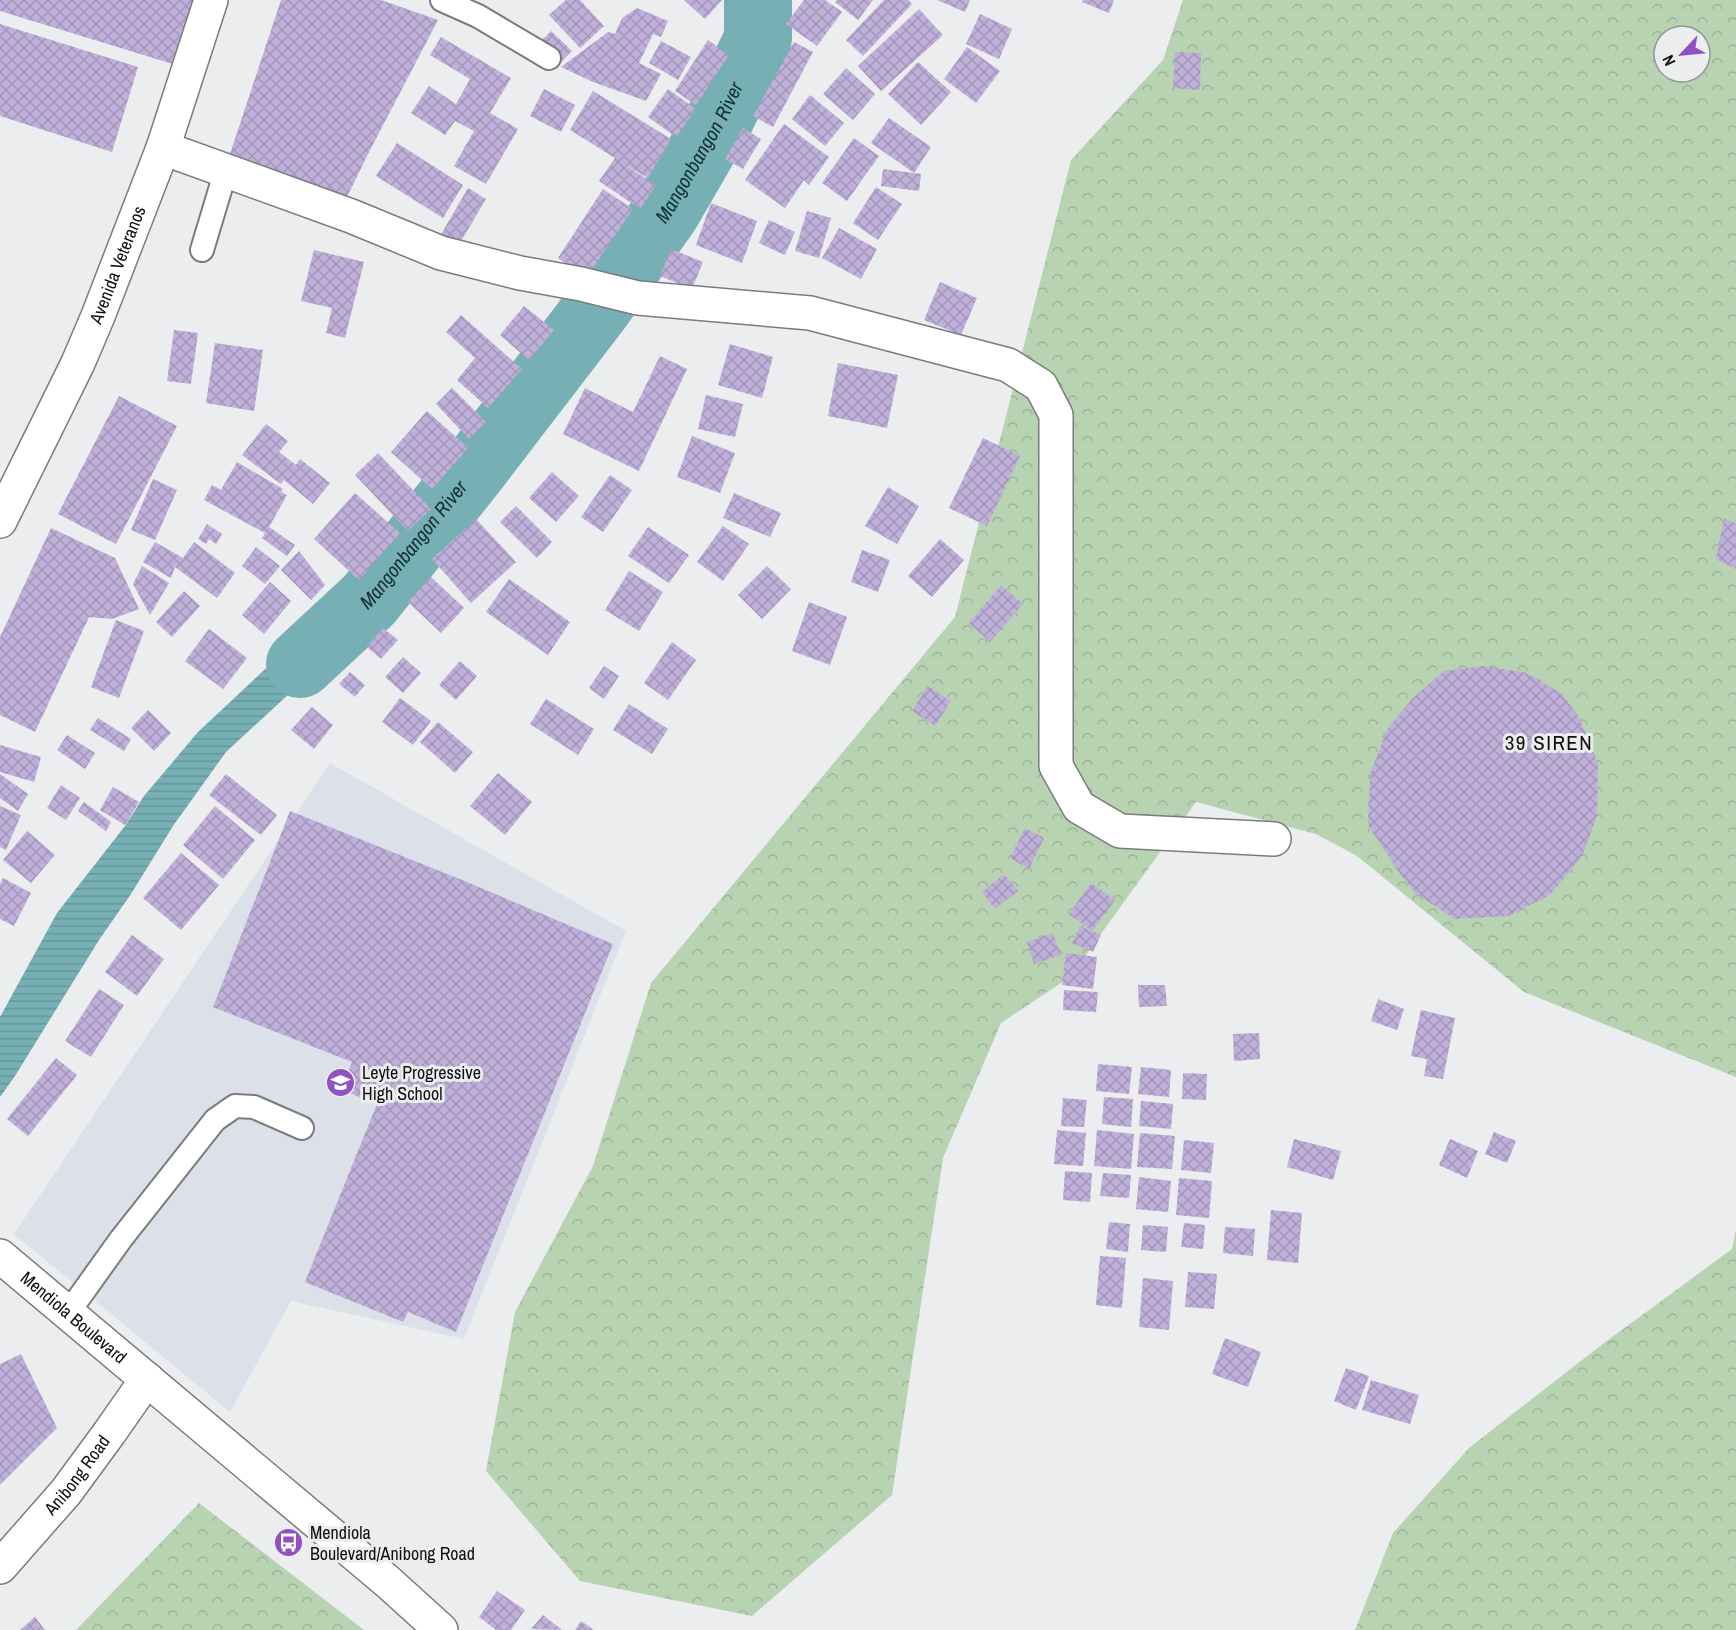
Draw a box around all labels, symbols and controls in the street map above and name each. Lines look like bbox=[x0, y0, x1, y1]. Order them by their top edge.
north arrow bbox=[1652, 24, 1712, 84]
text: N bbox=[1657, 51, 1680, 70]
water label: Mangonbangon River bbox=[648, 77, 749, 228]
street label: Avenida Veteranos bbox=[83, 202, 151, 329]
water label: Mangonbangon River bbox=[354, 474, 473, 615]
district label: 39 SIREN bbox=[1505, 728, 1593, 757]
place label: Leyte Progressive High School bbox=[362, 1060, 481, 1106]
school or university icon: Leyte Progressive High School bbox=[325, 1067, 357, 1099]
street label: Mendiola Boulevard bbox=[15, 1266, 132, 1369]
street label: Anibong Road bbox=[38, 1430, 115, 1521]
place label: Mendiola Boulevard/Anibong Road bbox=[310, 1520, 475, 1566]
bus stop icon: Mendiola Boulevard/Anibong Road bbox=[273, 1527, 305, 1559]

